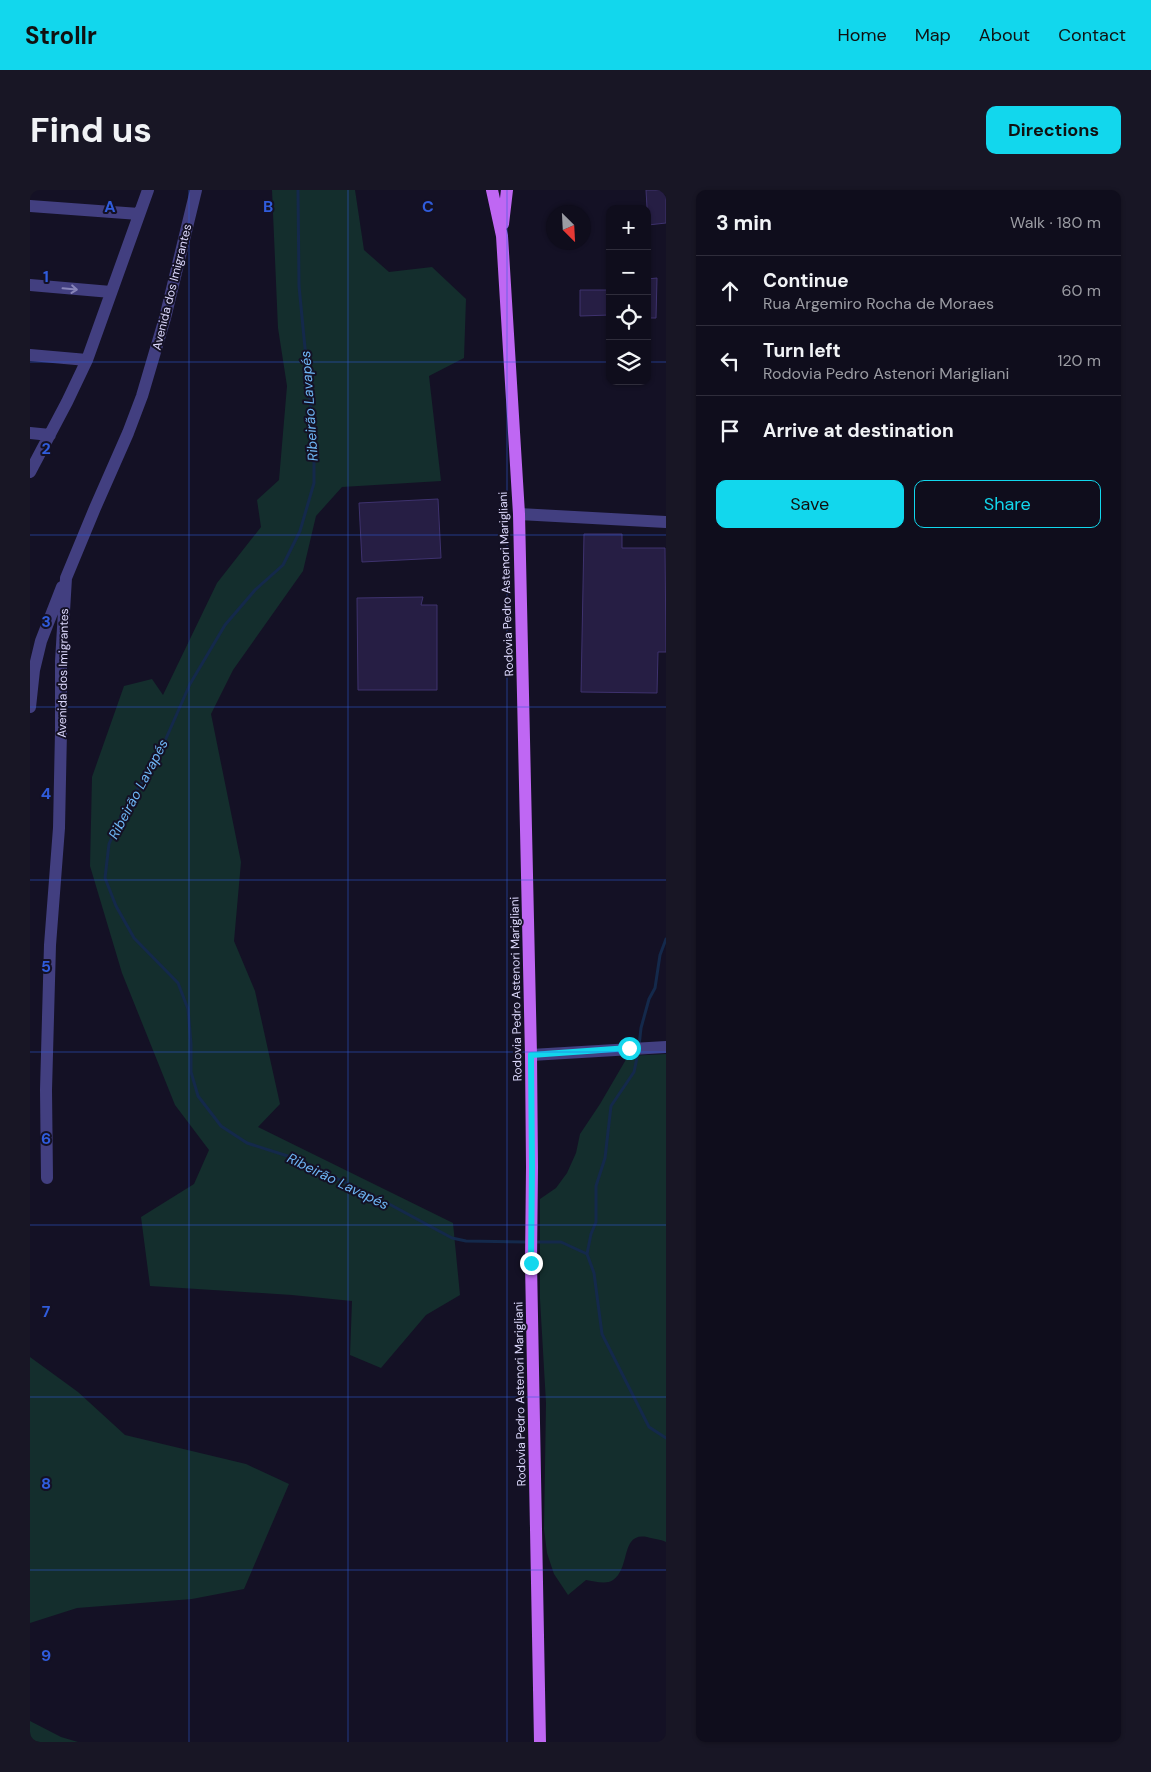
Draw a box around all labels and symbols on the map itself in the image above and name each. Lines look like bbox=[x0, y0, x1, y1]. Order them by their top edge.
text: A bbox=[104, 196, 116, 217]
text: B bbox=[263, 196, 273, 217]
text: C bbox=[422, 196, 434, 217]
north arrow bbox=[546, 205, 591, 250]
street label: Avenida dos Imigrantes bbox=[149, 222, 195, 352]
text: 1 bbox=[43, 266, 49, 287]
one-way arrow bbox=[62, 284, 78, 294]
water label: Ribeirão Lavapés bbox=[296, 350, 322, 462]
text: 2 bbox=[41, 438, 51, 459]
street label: Rodovia Pedro Astenori Marigliani bbox=[495, 491, 517, 677]
street label: Avenida dos Imigrantes bbox=[54, 608, 72, 738]
text: 3 bbox=[41, 611, 51, 632]
water label: Ribeirão Lavapés bbox=[104, 736, 172, 842]
text: 4 bbox=[41, 783, 51, 804]
street label: Rodovia Pedro Astenori Marigliani bbox=[506, 896, 526, 1081]
text: 5 bbox=[41, 956, 51, 977]
route start bbox=[618, 1037, 641, 1060]
text: 6 bbox=[41, 1128, 51, 1149]
water label: Ribeirão Lavapés bbox=[284, 1149, 392, 1213]
route end bbox=[520, 1252, 543, 1275]
text: 7 bbox=[42, 1301, 51, 1322]
street label: Rodovia Pedro Astenori Marigliani bbox=[510, 1301, 530, 1486]
text: 8 bbox=[41, 1473, 51, 1494]
text: 9 bbox=[41, 1645, 51, 1666]

